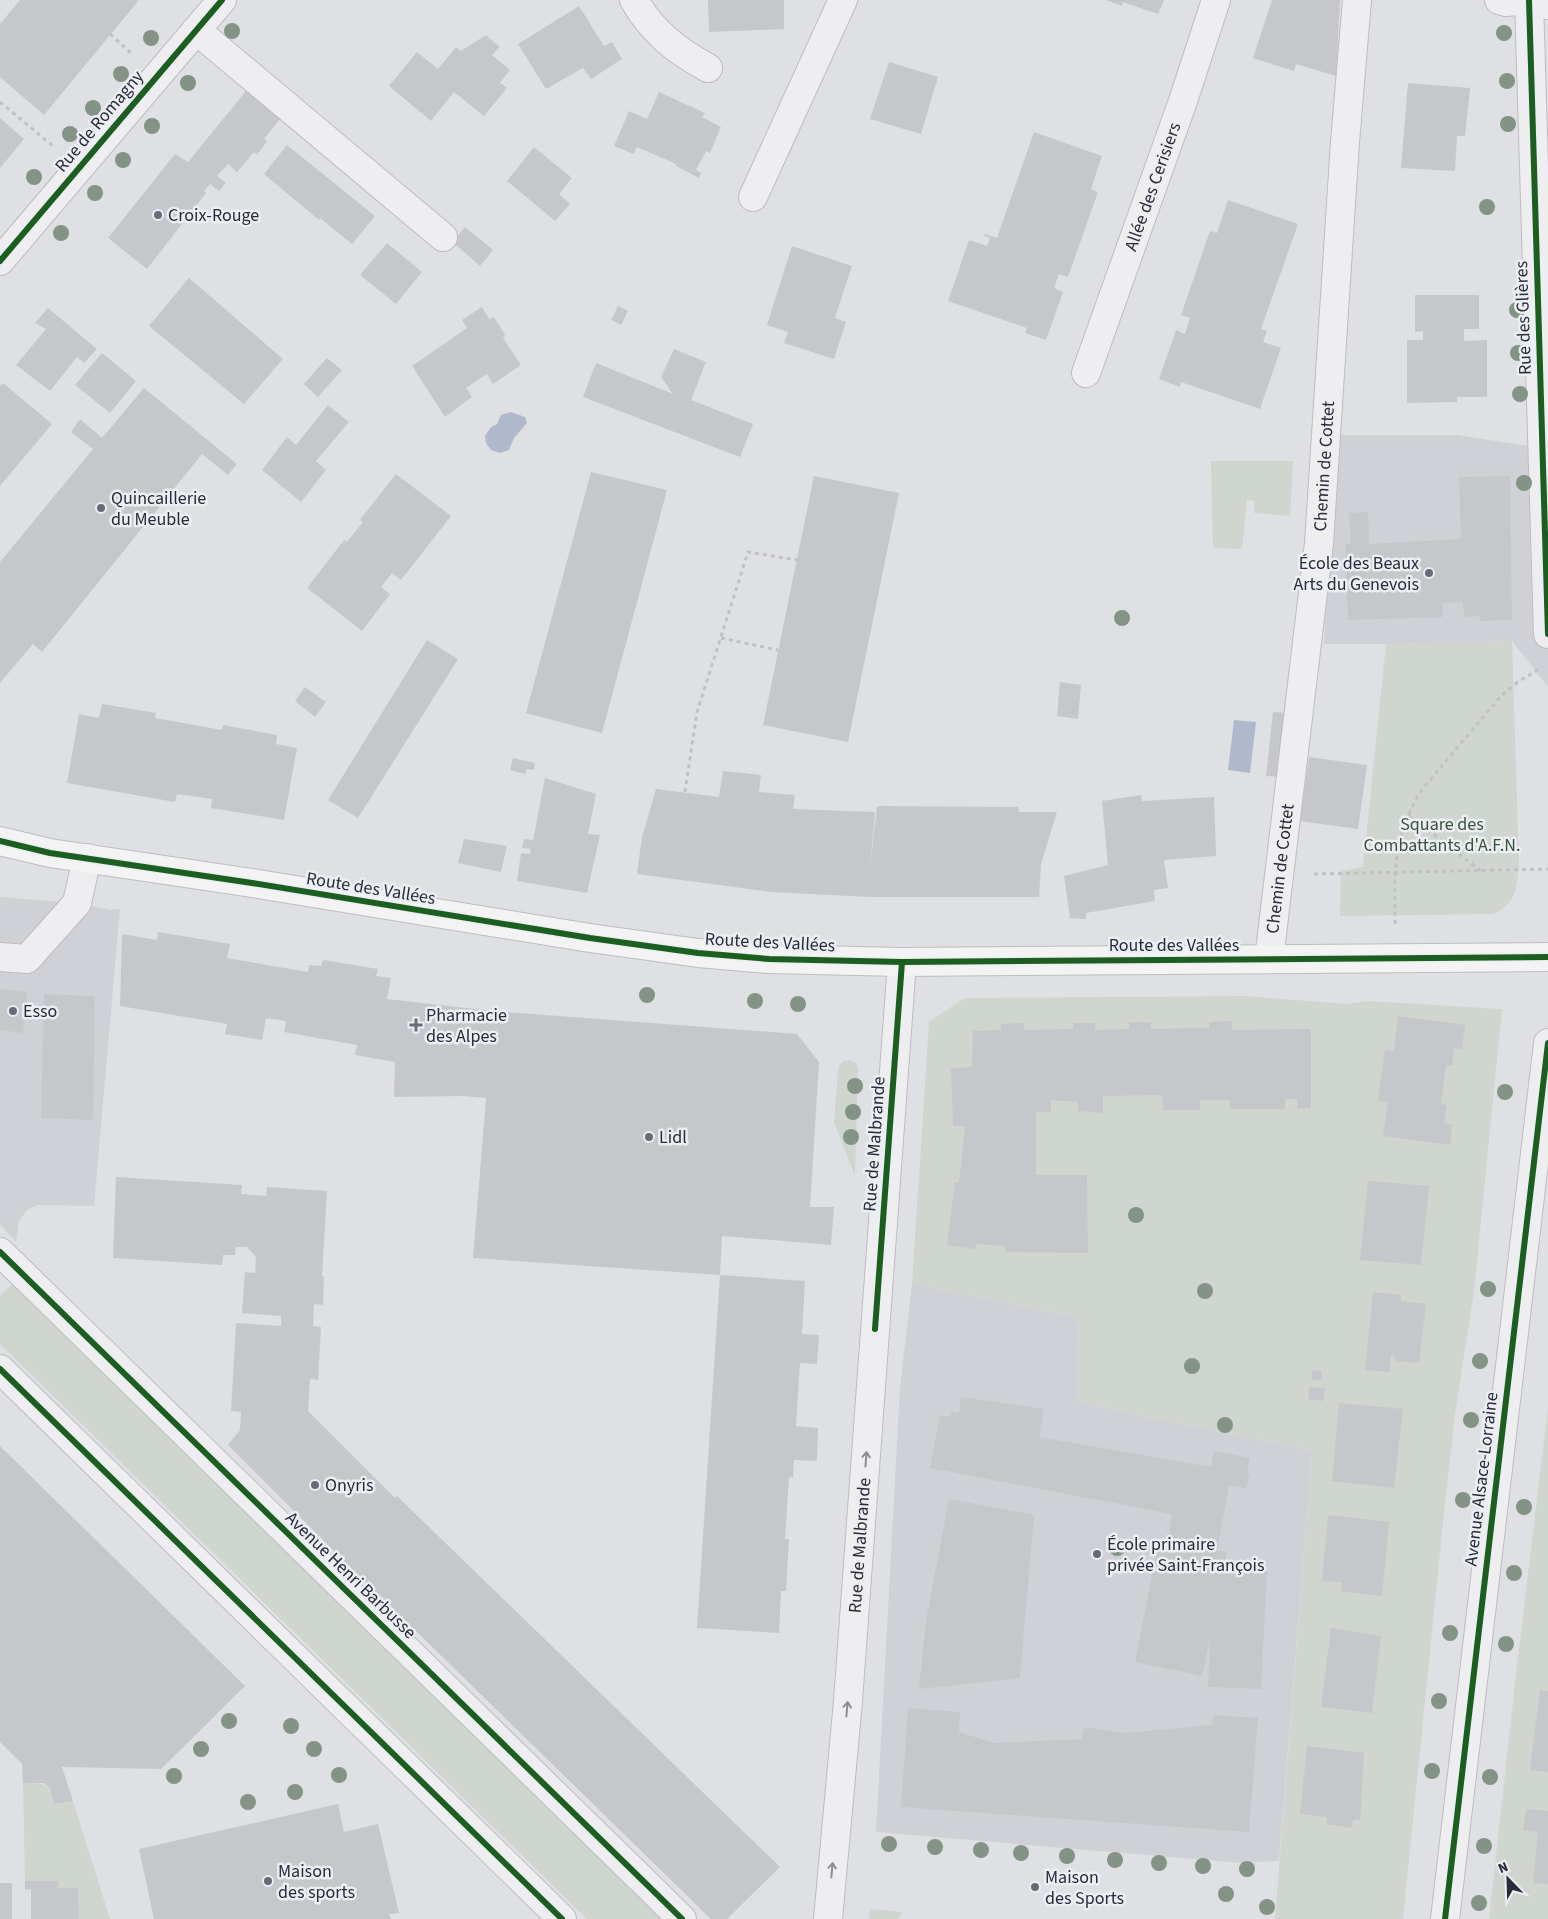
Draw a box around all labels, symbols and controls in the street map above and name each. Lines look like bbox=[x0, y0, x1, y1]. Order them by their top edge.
street label: Rue de Romagny bbox=[49, 64, 150, 178]
street label: Allée des Cerisiers bbox=[1119, 119, 1187, 255]
place label: Croix-Rouge bbox=[168, 203, 259, 228]
marker: Croix-Rouge bbox=[152, 209, 164, 221]
street label: Rue des Glières bbox=[1509, 260, 1538, 375]
street label: Chemin de Cottet bbox=[1308, 400, 1341, 532]
place label: Quincaillerie du Meuble bbox=[111, 486, 206, 532]
marker: Quincaillerie du Meuble bbox=[95, 502, 107, 514]
place label: École des Beaux Arts du Genevois bbox=[1294, 551, 1419, 597]
marker: École des Beaux Arts du Genevois bbox=[1423, 567, 1435, 579]
street label: Chemin de Cottet bbox=[1260, 802, 1301, 935]
park label: Square des Combattants d'A.F.N. bbox=[1364, 812, 1520, 858]
street label: Route des Vallées bbox=[304, 866, 437, 911]
street label: Route des Vallées bbox=[704, 927, 836, 958]
street label: Route des Vallées bbox=[1109, 933, 1239, 958]
place label: Esso bbox=[23, 999, 57, 1024]
place label: Pharmacie des Alpes bbox=[426, 1003, 507, 1049]
marker: Esso bbox=[7, 1005, 19, 1017]
marker: Pharmacie des Alpes bbox=[410, 1019, 422, 1031]
street label: Rue de Malbrande bbox=[857, 1076, 892, 1212]
place label: Lidl bbox=[659, 1125, 687, 1150]
marker: Lidl bbox=[643, 1131, 655, 1143]
street label: Avenue Alsace-Lorraine bbox=[1458, 1391, 1505, 1568]
one-way arrow bbox=[861, 1452, 870, 1468]
place label: Onyris bbox=[325, 1473, 373, 1498]
street label: Rue de Malbrande bbox=[842, 1477, 877, 1614]
marker: Onyris bbox=[309, 1479, 321, 1491]
street label: Avenue Henri Barbusse bbox=[280, 1506, 422, 1645]
place label: École primaire privée Saint-François bbox=[1107, 1532, 1264, 1578]
marker: École primaire privée Saint-François bbox=[1091, 1548, 1103, 1560]
one-way arrow bbox=[842, 1701, 852, 1717]
north arrow bbox=[1483, 1854, 1533, 1904]
text: N bbox=[1495, 1857, 1512, 1879]
place label: Maison des sports bbox=[278, 1859, 355, 1905]
one-way arrow bbox=[827, 1863, 837, 1879]
place label: Maison des Sports bbox=[1045, 1865, 1124, 1911]
marker: Maison des sports bbox=[262, 1875, 274, 1887]
marker: Maison des Sports bbox=[1029, 1881, 1041, 1893]

